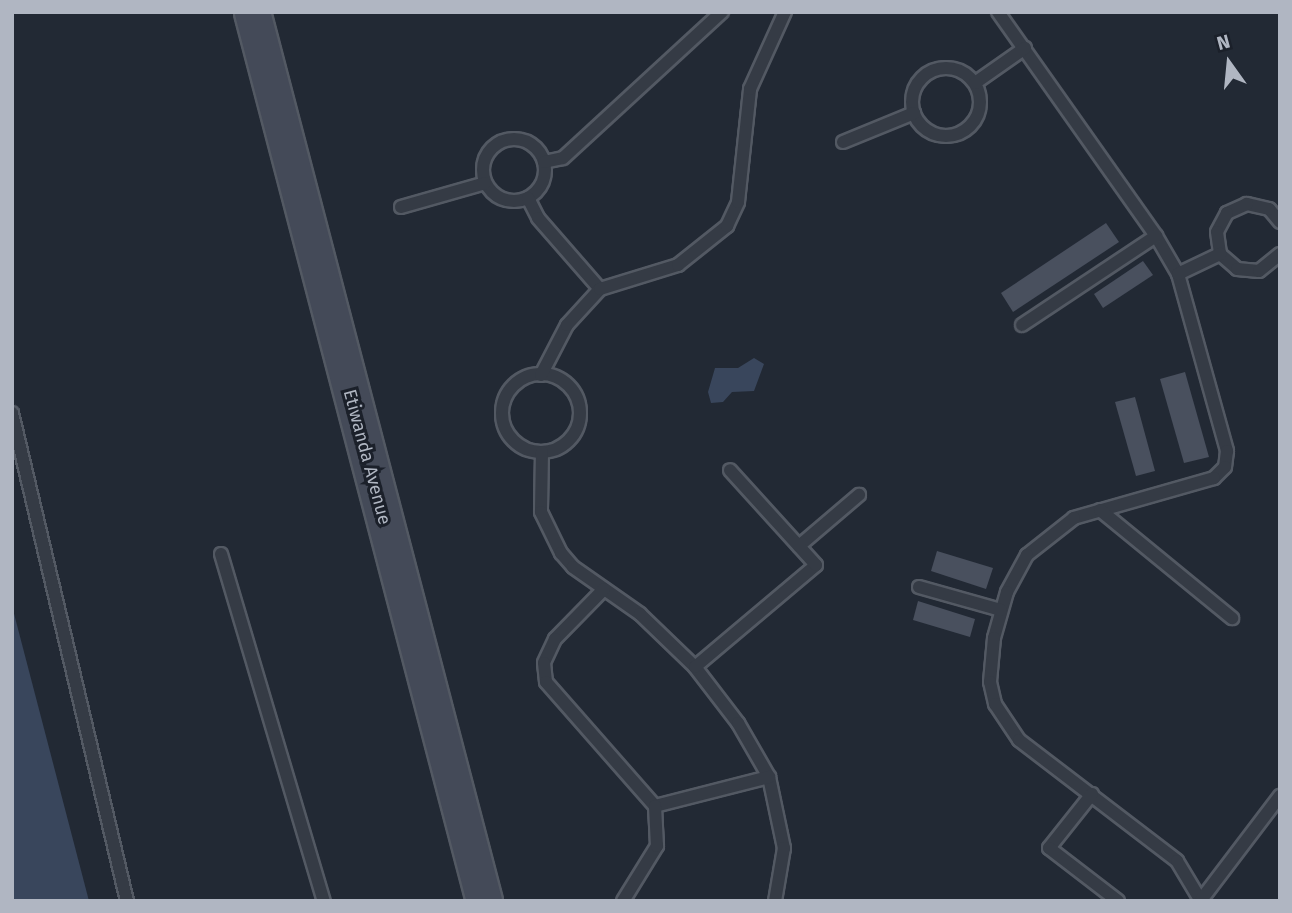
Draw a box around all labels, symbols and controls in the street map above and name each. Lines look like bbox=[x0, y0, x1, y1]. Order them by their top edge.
north arrow bbox=[1194, 28, 1264, 98]
text: N bbox=[1214, 29, 1232, 55]
street label: Etiwanda Avenue bbox=[339, 387, 395, 527]

